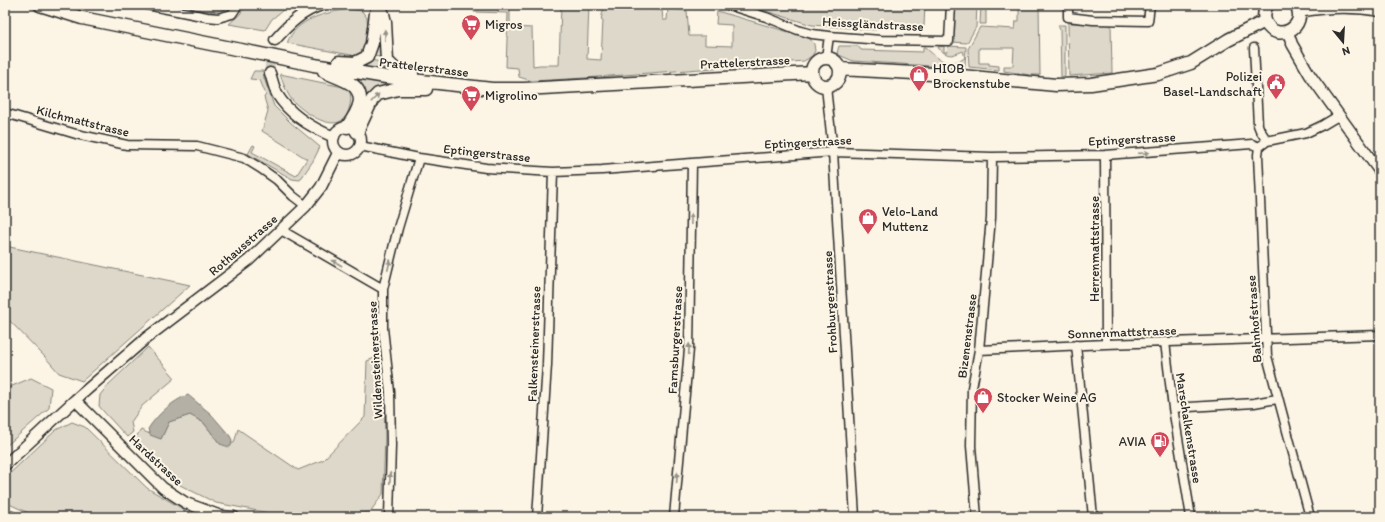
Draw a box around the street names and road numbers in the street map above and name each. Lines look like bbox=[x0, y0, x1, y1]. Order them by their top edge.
street label: Heissgländstrasse bbox=[822, 14, 924, 34]
street label: Prattelerstrasse bbox=[700, 52, 790, 72]
street label: Prattelerstrasse bbox=[378, 54, 470, 80]
street label: Kilchmattstrasse bbox=[35, 102, 131, 140]
street label: Eptingerstrasse bbox=[1088, 129, 1176, 149]
street label: Eptingerstrasse bbox=[764, 132, 852, 152]
street label: Eptingerstrasse bbox=[443, 141, 531, 165]
street label: Herrenmattstrasse bbox=[1087, 196, 1102, 302]
street label: Rothausstrasse bbox=[206, 211, 280, 279]
street label: Frohburgerstrasse bbox=[820, 250, 840, 354]
street label: Bahnhofstrasse bbox=[1243, 275, 1265, 363]
street label: Falkensteinerstrasse bbox=[524, 286, 544, 402]
street label: Farnsburgerstrasse bbox=[665, 286, 685, 394]
street label: Bizenenstrasse bbox=[954, 293, 980, 379]
street label: Wildensteinerstrasse bbox=[364, 301, 386, 419]
street label: Sonnenmattstrasse bbox=[1067, 323, 1177, 341]
street label: Marschalkenstrasse bbox=[1173, 372, 1205, 484]
street label: Hardstrasse bbox=[126, 431, 186, 489]

